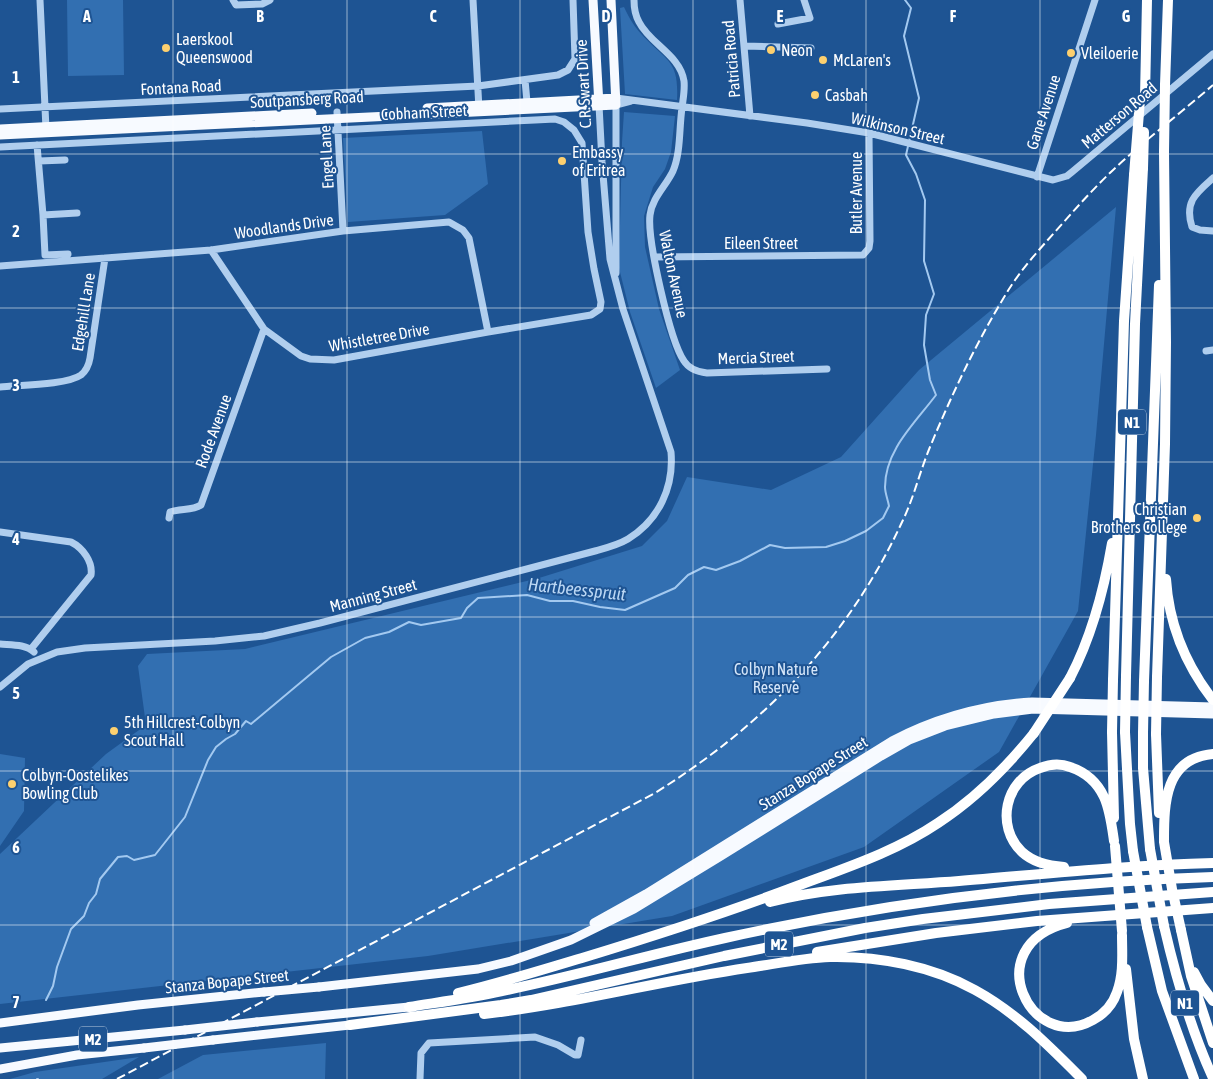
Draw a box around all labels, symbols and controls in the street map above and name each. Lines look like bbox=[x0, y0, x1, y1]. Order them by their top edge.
text: A bbox=[82, 7, 91, 25]
text: B bbox=[256, 7, 264, 25]
text: C bbox=[429, 7, 437, 25]
text: D bbox=[602, 7, 611, 25]
text: E bbox=[777, 7, 784, 25]
text: F bbox=[950, 7, 957, 25]
text: G bbox=[1122, 7, 1131, 25]
street label: Patricia Road bbox=[719, 19, 743, 99]
place label: Laerskool Queenswood bbox=[176, 30, 253, 66]
street label: C.R. Swart Drive bbox=[572, 39, 594, 129]
place label: Neon bbox=[781, 41, 813, 59]
marker: Laerskool Queenswood bbox=[160, 42, 172, 54]
marker: Neon bbox=[765, 44, 777, 56]
place label: Vleiloerie bbox=[1081, 44, 1138, 62]
marker: Vleiloerie bbox=[1065, 47, 1077, 59]
place label: McLaren's bbox=[833, 51, 891, 69]
marker: McLaren's bbox=[817, 54, 829, 66]
text: 1 bbox=[12, 68, 20, 86]
street label: Gane Avenue bbox=[1022, 72, 1064, 152]
street label: Fontana Road bbox=[140, 76, 222, 98]
street label: Matterson Road bbox=[1078, 78, 1160, 152]
place label: Casbah bbox=[825, 86, 868, 104]
street label: Soutpansberg Road bbox=[250, 87, 364, 112]
marker: Casbah bbox=[809, 89, 821, 101]
street label: Cobham Street bbox=[380, 101, 468, 123]
street label: Wilkinson Street bbox=[849, 108, 947, 148]
street label: Engel Lane bbox=[315, 125, 338, 189]
place label: Embassy of Eritrea bbox=[572, 143, 625, 179]
street label: Butler Avenue bbox=[847, 152, 865, 234]
marker: Embassy of Eritrea bbox=[556, 155, 568, 167]
street label: Woodlands Drive bbox=[233, 210, 335, 242]
text: 2 bbox=[12, 222, 20, 240]
street label: Walton Avenue bbox=[656, 229, 692, 319]
street label: Eileen Street bbox=[724, 234, 798, 252]
street label: Edgehill Lane bbox=[68, 272, 99, 353]
street label: Whistletree Drive bbox=[327, 319, 431, 355]
street label: Mercia Street bbox=[717, 347, 795, 367]
text: 3 bbox=[12, 376, 20, 394]
street label: Rode Avenue bbox=[191, 392, 235, 470]
road number: N1 bbox=[1118, 410, 1146, 434]
place label: Christian Brothers College bbox=[1091, 500, 1187, 537]
marker: Christian Brothers College bbox=[1191, 512, 1203, 524]
text: 4 bbox=[11, 530, 20, 548]
water label: Hartbeesspruit bbox=[527, 573, 628, 605]
street label: Manning Street bbox=[328, 575, 419, 616]
park label: Colbyn Nature Reserve bbox=[734, 660, 818, 696]
text: 5 bbox=[12, 684, 20, 702]
place label: 5th Hillcrest-Colbyn Scout Hall bbox=[124, 713, 240, 749]
marker: 5th Hillcrest-Colbyn Scout Hall bbox=[108, 725, 120, 737]
street label: Stanza Bopape Street bbox=[756, 732, 871, 814]
place label: Colbyn-Oostelikes Bowling Club bbox=[22, 766, 129, 803]
marker: Colbyn-Oostelikes Bowling Club bbox=[6, 778, 18, 790]
text: 6 bbox=[12, 838, 20, 856]
road number: M2 bbox=[765, 932, 793, 956]
street label: Stanza Bopape Street bbox=[164, 966, 290, 997]
road number: N1 bbox=[1171, 990, 1199, 1016]
text: 7 bbox=[12, 993, 20, 1011]
road number: M2 bbox=[79, 1026, 107, 1052]

